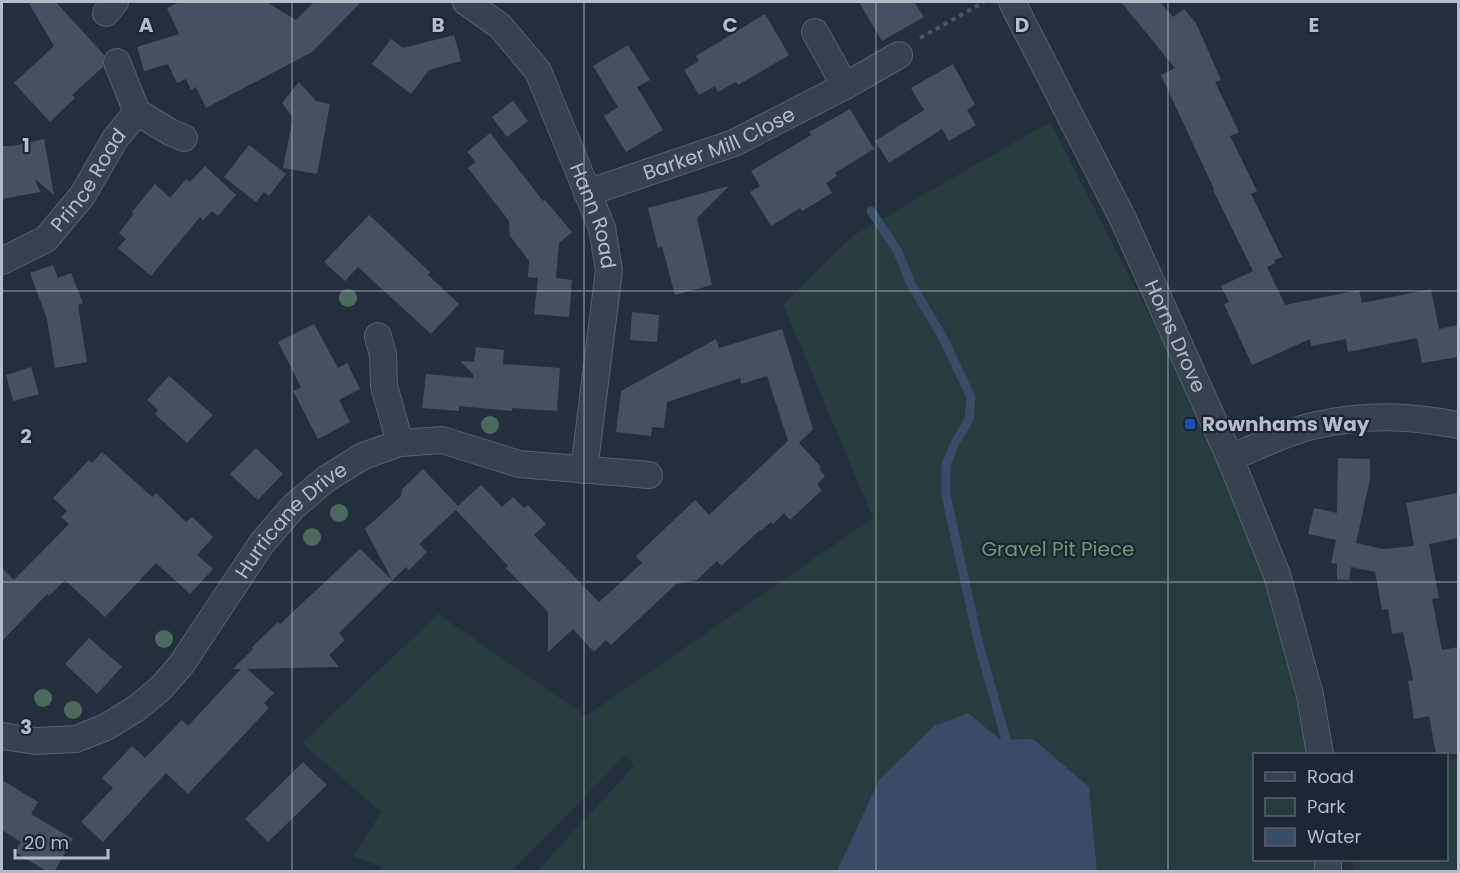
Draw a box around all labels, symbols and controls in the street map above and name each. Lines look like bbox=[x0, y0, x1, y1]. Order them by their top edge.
text: A bbox=[139, 11, 154, 39]
text: B bbox=[431, 11, 445, 39]
text: C bbox=[722, 11, 738, 39]
text: D bbox=[1015, 11, 1029, 39]
text: E bbox=[1309, 11, 1319, 39]
street label: Barker Mill Close bbox=[639, 100, 800, 187]
street label: Prince Road bbox=[44, 122, 132, 238]
text: 1 bbox=[22, 131, 30, 159]
street label: Hann Road bbox=[563, 159, 623, 271]
street label: Horns Drove bbox=[1138, 275, 1213, 397]
place label: Rownhams Way bbox=[1202, 410, 1370, 438]
marker: Rownhams Way bbox=[1183, 417, 1197, 431]
text: 2 bbox=[20, 422, 32, 450]
street label: Hurricane Drive bbox=[228, 455, 352, 584]
park label: Gravel Pit Piece bbox=[982, 535, 1134, 563]
text: 3 bbox=[20, 713, 32, 741]
legend bbox=[1253, 753, 1448, 861]
text: Road bbox=[1307, 764, 1354, 789]
text: Park bbox=[1307, 794, 1346, 819]
scale bar bbox=[15, 822, 108, 860]
text: Water bbox=[1307, 824, 1361, 849]
text: 20 m bbox=[24, 830, 69, 855]

